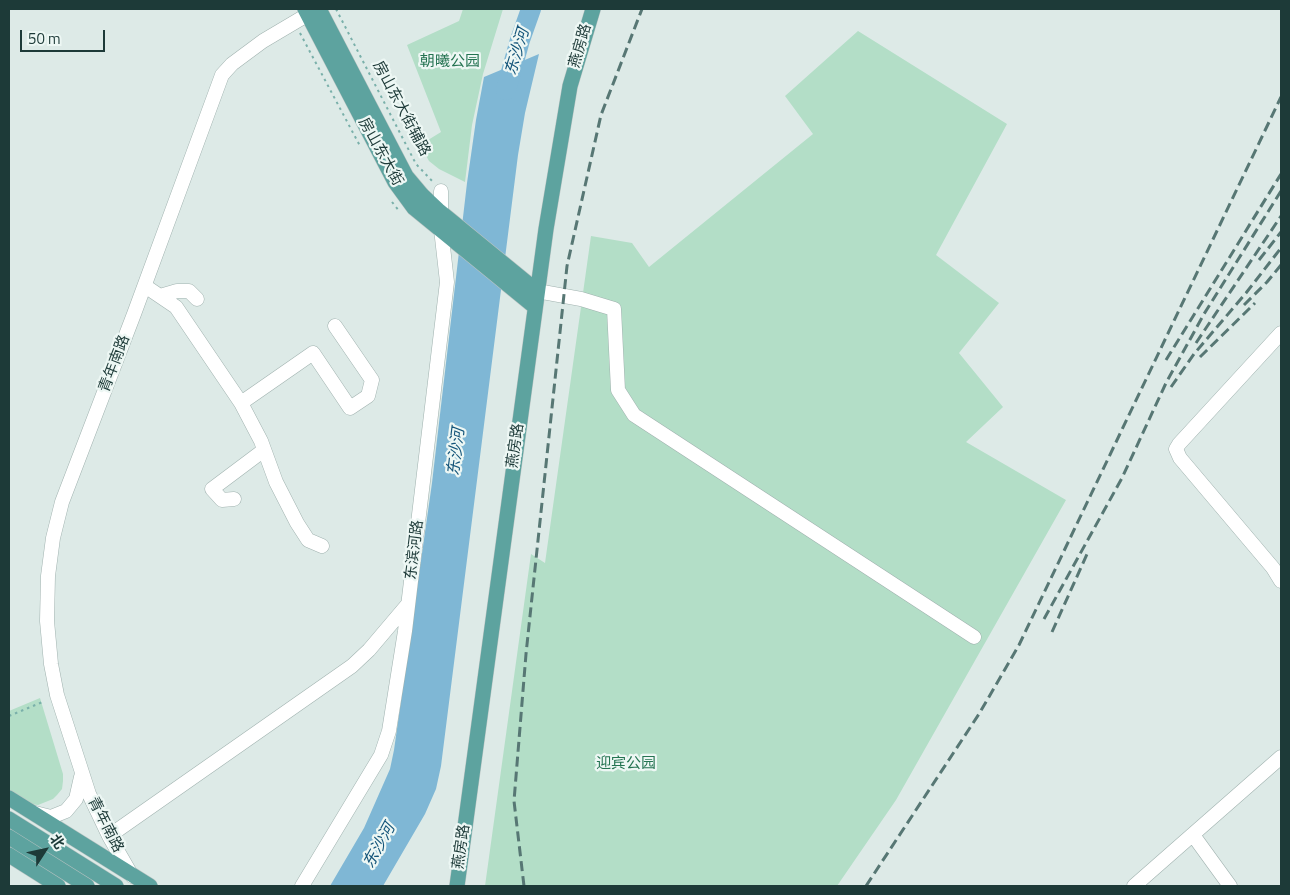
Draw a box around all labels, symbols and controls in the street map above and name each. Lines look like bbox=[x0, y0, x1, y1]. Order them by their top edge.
scale bar bbox=[22, 20, 108, 52]
street label: 燕房路 bbox=[566, 22, 596, 70]
water label: 东沙河 bbox=[502, 26, 534, 78]
text: 50 m bbox=[28, 27, 61, 50]
park label: 朝曦公园 bbox=[420, 53, 480, 71]
street label: 房山东大街辅路 bbox=[368, 58, 434, 160]
street label: 房山东大街 bbox=[354, 115, 406, 189]
street label: 青年南路 bbox=[96, 333, 134, 395]
street label: 燕房路 bbox=[504, 422, 528, 470]
water label: 东沙河 bbox=[445, 427, 469, 477]
street label: 东滨河路 bbox=[402, 519, 428, 581]
park label: 迎宾公园 bbox=[596, 755, 656, 773]
street label: 青年南路 bbox=[83, 794, 127, 856]
water label: 东沙河 bbox=[360, 820, 400, 872]
street label: 燕房路 bbox=[450, 823, 474, 871]
north arrow bbox=[20, 825, 70, 875]
text: 北 bbox=[45, 829, 70, 853]

